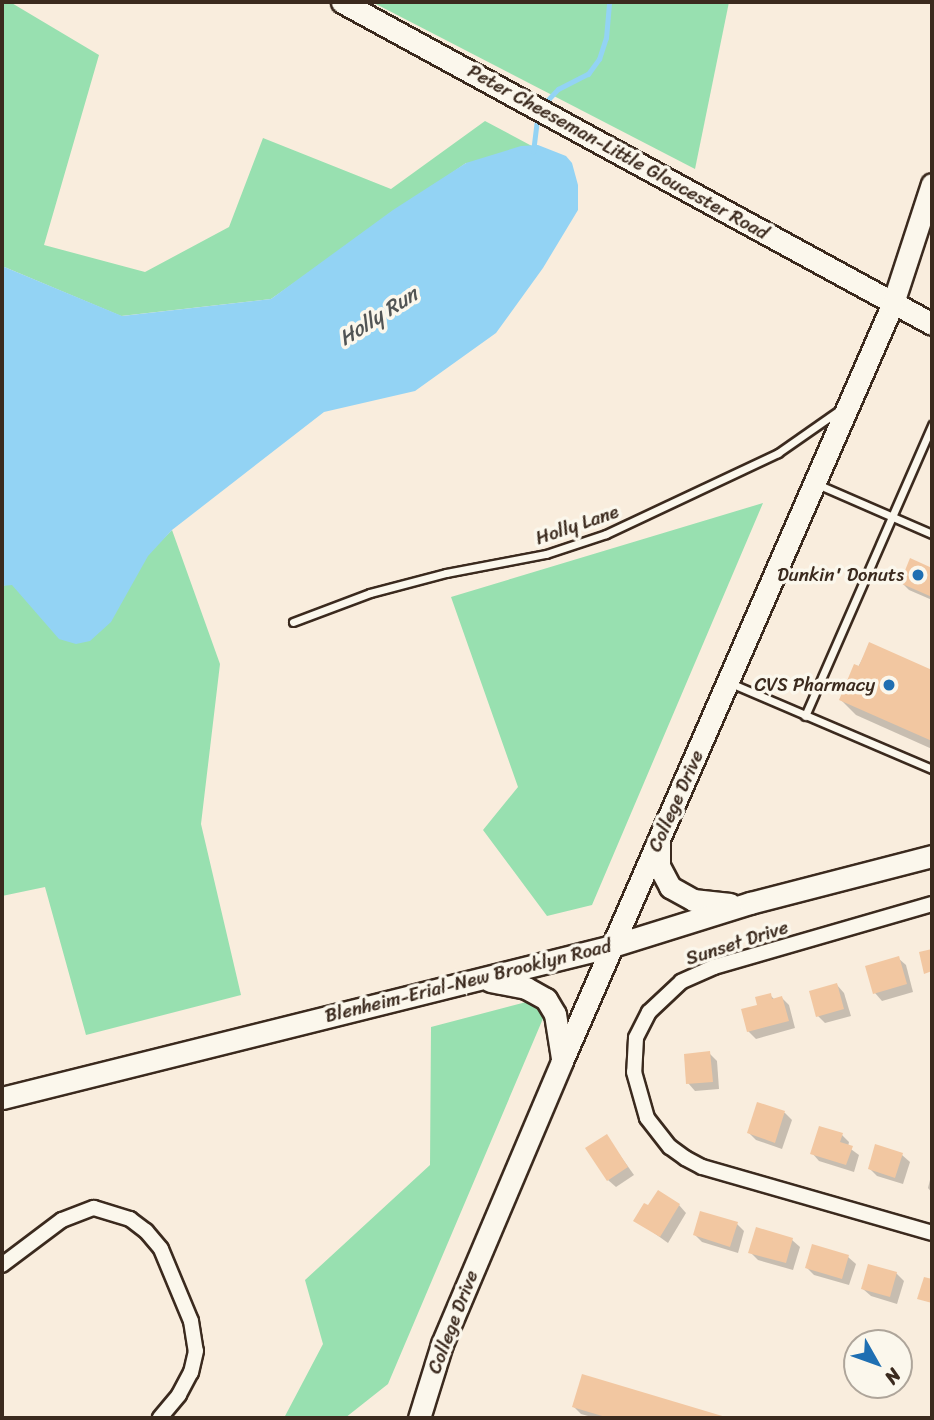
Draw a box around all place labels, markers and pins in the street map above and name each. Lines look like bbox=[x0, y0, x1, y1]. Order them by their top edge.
place label: Dunkin' Donuts bbox=[777, 564, 904, 586]
marker: Dunkin' Donuts bbox=[910, 567, 926, 583]
place label: CVS Pharmacy bbox=[754, 674, 875, 696]
marker: CVS Pharmacy bbox=[881, 677, 897, 693]

